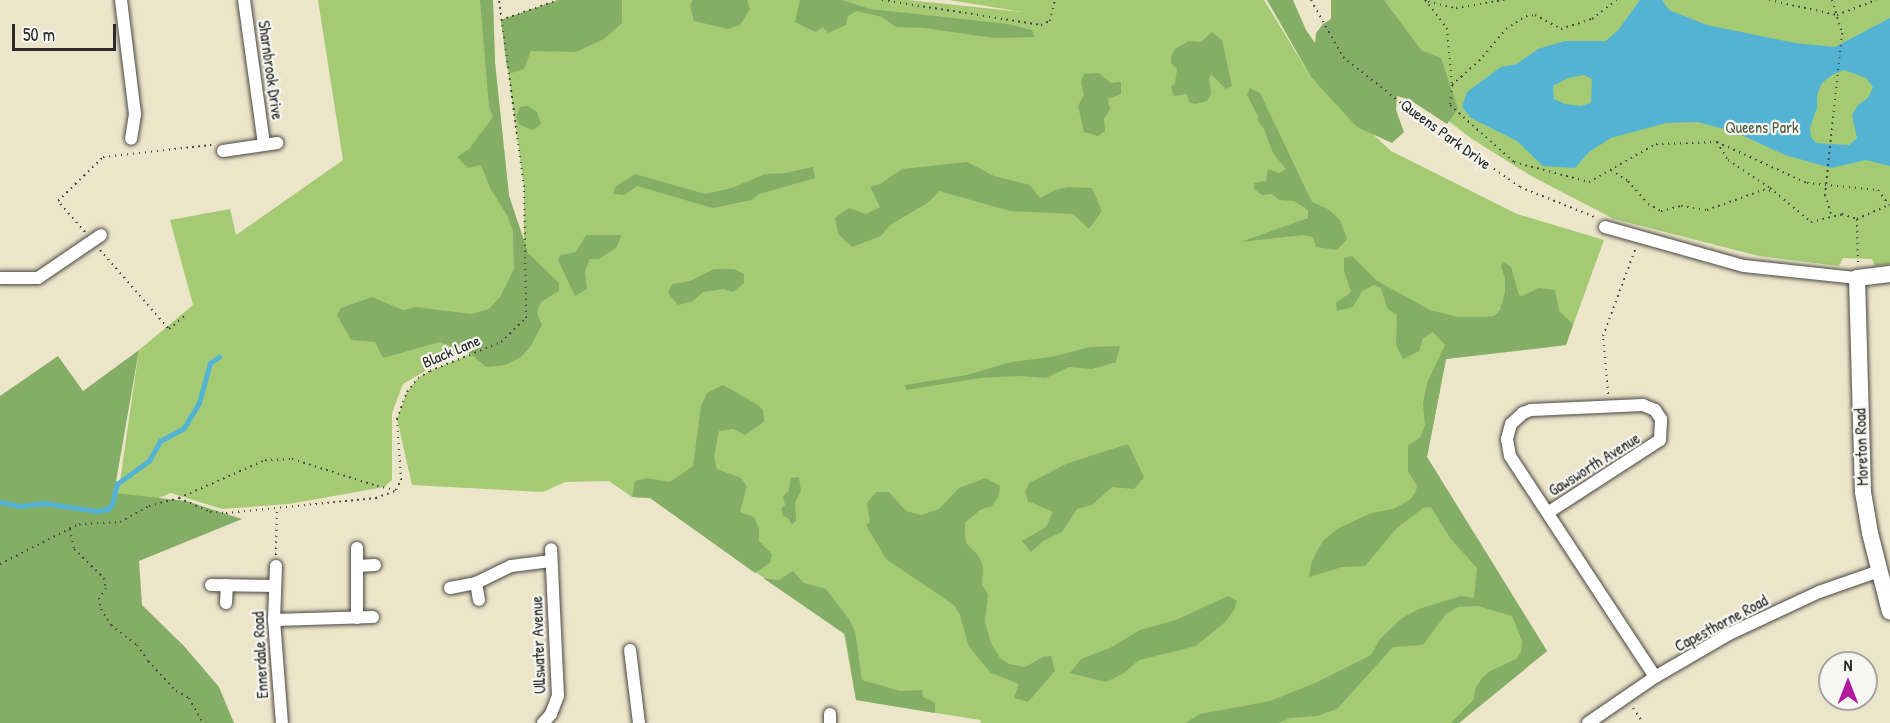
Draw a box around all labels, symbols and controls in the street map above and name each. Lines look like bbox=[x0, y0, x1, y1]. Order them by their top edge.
scale bar bbox=[15, 12, 118, 50]
street label: Sharnbrook Drive bbox=[255, 19, 287, 121]
text: 50 m bbox=[23, 22, 55, 47]
street label: Queens Park Drive bbox=[1397, 95, 1495, 173]
park label: Queens Park bbox=[1725, 117, 1799, 137]
street label: Black Lane bbox=[419, 330, 483, 372]
street label: Moreton Road bbox=[1850, 408, 1872, 486]
street label: Gawsworth Avenue bbox=[1545, 428, 1643, 500]
street label: Capesthorne Road bbox=[1671, 590, 1771, 656]
street label: Ullswater Avenue bbox=[527, 596, 549, 694]
street label: Ennerdale Road bbox=[248, 611, 272, 699]
north arrow bbox=[1818, 651, 1878, 711]
text: N bbox=[1844, 654, 1852, 676]

